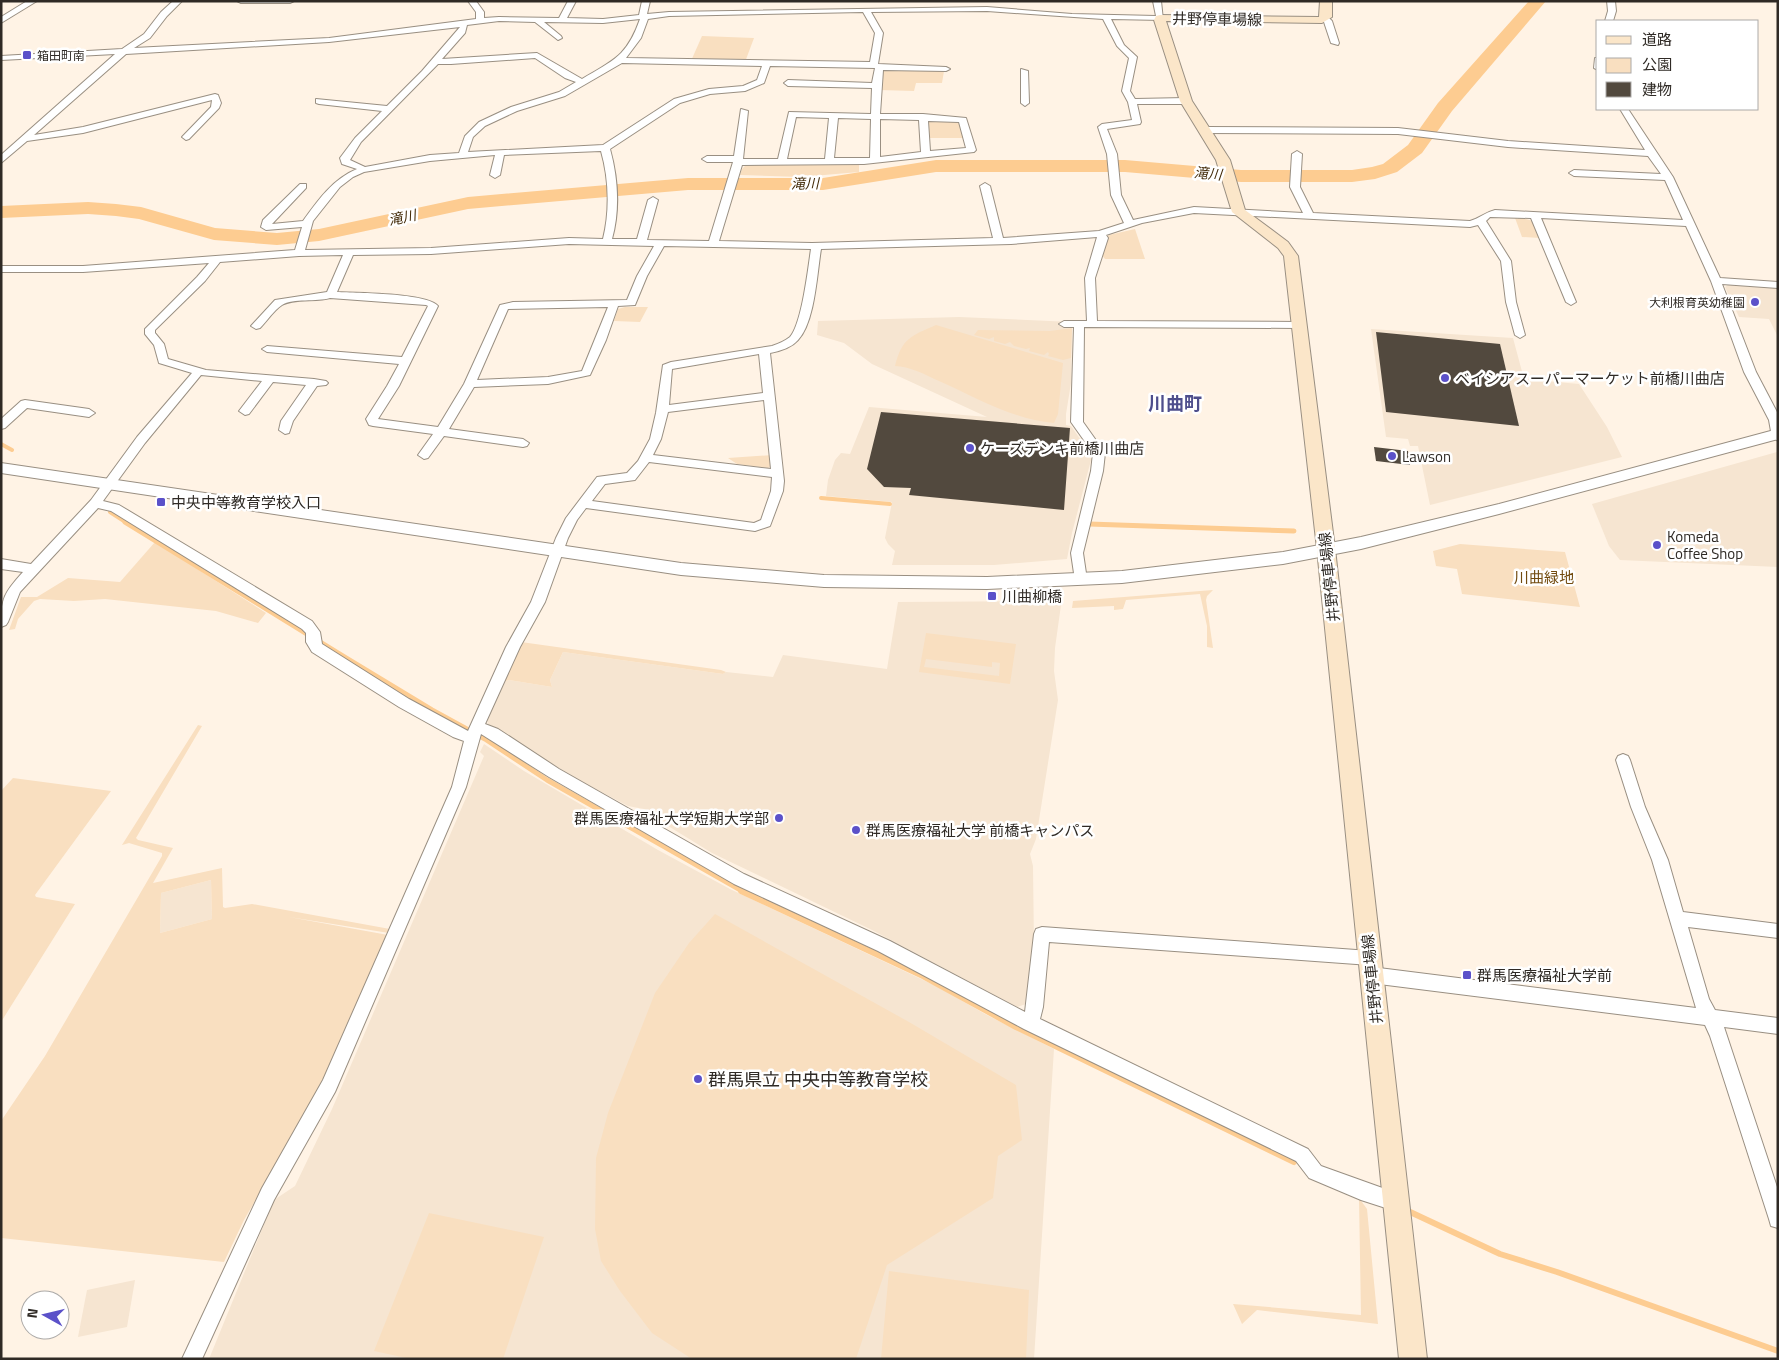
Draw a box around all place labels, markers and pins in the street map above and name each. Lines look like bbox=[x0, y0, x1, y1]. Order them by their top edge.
place label: 箱田町南 bbox=[37, 46, 85, 65]
marker: 箱田町南 bbox=[21, 49, 33, 61]
place label: 大利根育英幼稚園 bbox=[1649, 293, 1745, 312]
marker: 大利根育英幼稚園 bbox=[1749, 296, 1761, 308]
place label: ベイシアスーパーマーケット前橋川曲店 bbox=[1455, 367, 1725, 390]
marker: ベイシアスーパーマーケット前橋川曲店 bbox=[1439, 372, 1451, 384]
place label: ケーズデンキ前橋川曲店 bbox=[980, 437, 1144, 460]
marker: ケーズデンキ前橋川曲店 bbox=[964, 442, 976, 454]
place label: Lawson bbox=[1402, 445, 1451, 468]
marker: Lawson bbox=[1386, 450, 1398, 462]
place label: 中央中等教育学校入口 bbox=[171, 491, 321, 514]
marker: 中央中等教育学校入口 bbox=[155, 496, 167, 508]
place label: Komeda Coffee Shop bbox=[1667, 525, 1743, 565]
marker: Komeda Coffee Shop bbox=[1651, 539, 1663, 551]
place label: 川曲柳橋 bbox=[1002, 585, 1062, 608]
marker: 川曲柳橋 bbox=[986, 590, 998, 602]
place label: 群馬医療福祉大学短期大学部 bbox=[574, 807, 769, 830]
marker: 群馬医療福祉大学短期大学部 bbox=[773, 812, 785, 824]
place label: 群馬医療福祉大学 前橋キャンパス bbox=[866, 819, 1094, 842]
marker: 群馬医療福祉大学 前橋キャンパス bbox=[850, 824, 862, 836]
place label: 群馬医療福祉大学前 bbox=[1477, 964, 1612, 987]
marker: 群馬医療福祉大学前 bbox=[1461, 969, 1473, 981]
place label: 群馬県立 中央中等教育学校 bbox=[708, 1066, 928, 1093]
marker: 群馬県立 中央中等教育学校 bbox=[692, 1073, 704, 1085]

